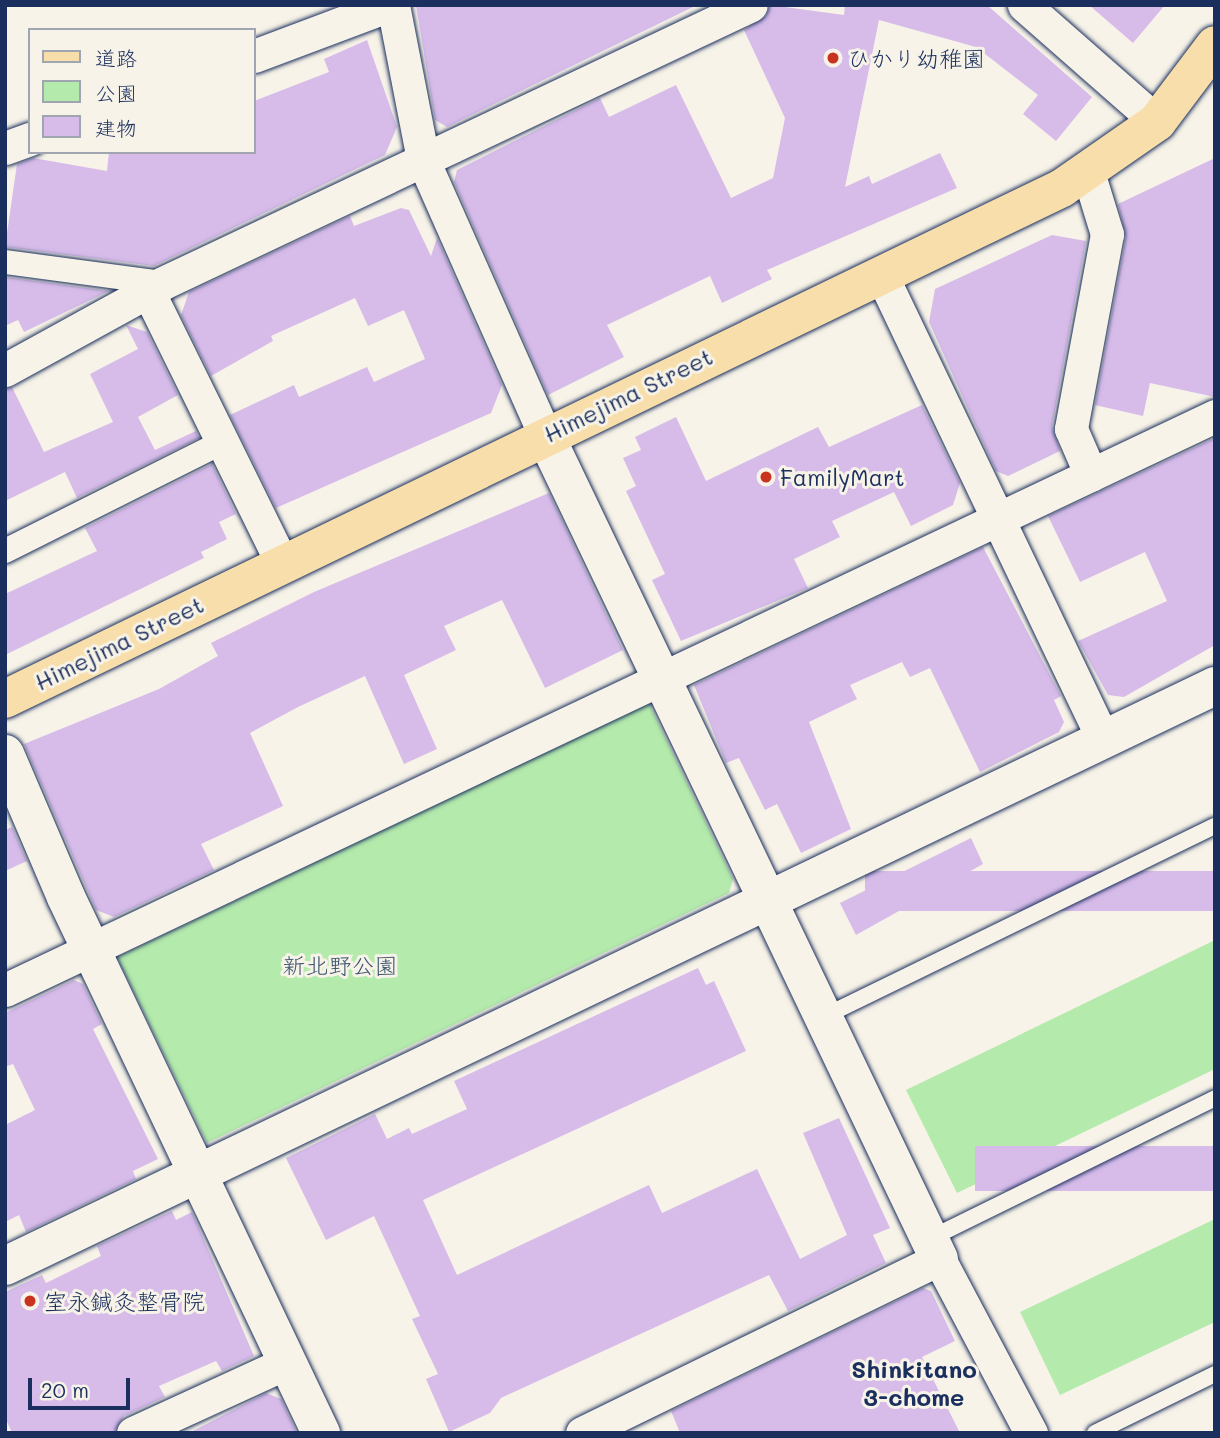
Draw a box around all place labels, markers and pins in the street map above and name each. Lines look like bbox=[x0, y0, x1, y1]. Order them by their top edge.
place label: ひかり幼稚園 bbox=[847, 44, 985, 72]
marker: ひかり幼稚園 bbox=[825, 50, 841, 66]
place label: FamilyMart bbox=[780, 463, 905, 491]
marker: FamilyMart bbox=[758, 469, 774, 485]
place label: 室永鍼灸整骨院 bbox=[44, 1287, 205, 1315]
marker: 室永鍼灸整骨院 bbox=[22, 1293, 38, 1309]

